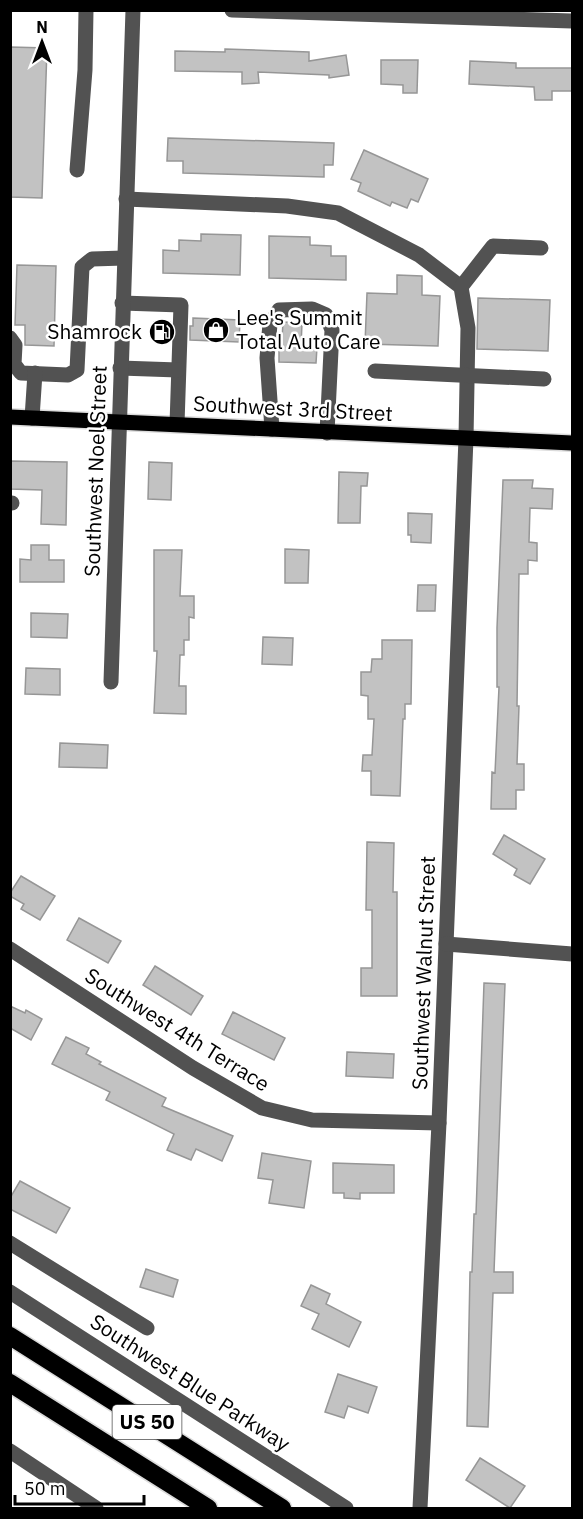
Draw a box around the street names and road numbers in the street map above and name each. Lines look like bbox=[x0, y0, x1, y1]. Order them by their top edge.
street label: Southwest Noel Street bbox=[77, 365, 113, 577]
street label: Southwest 3rd Street bbox=[192, 389, 394, 427]
street label: Southwest Walnut Street bbox=[405, 855, 441, 1091]
street label: Southwest 4th Terrace bbox=[80, 961, 275, 1097]
street label: Southwest Blue Parkway bbox=[85, 1307, 296, 1458]
road number: US 50 bbox=[112, 1405, 182, 1439]

